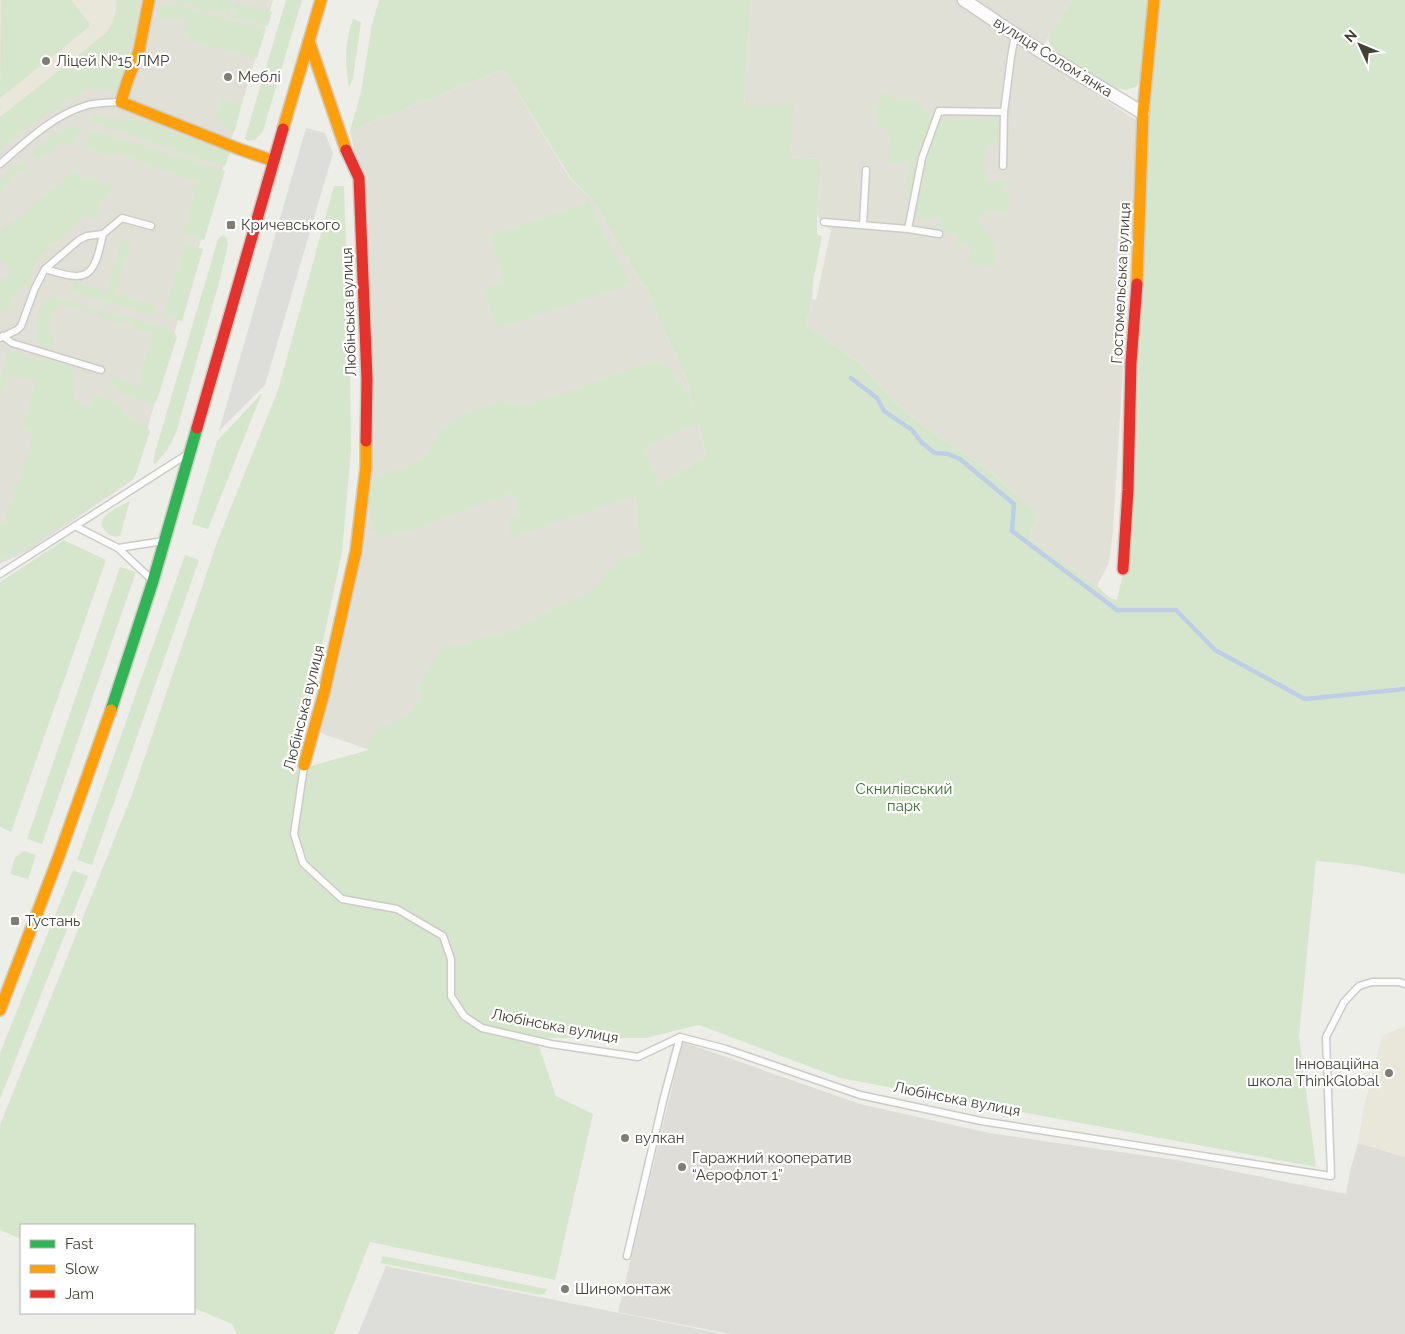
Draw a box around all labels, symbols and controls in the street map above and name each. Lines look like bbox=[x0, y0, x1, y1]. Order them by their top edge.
street label: вулиця Соломʼянка bbox=[990, 13, 1116, 101]
north arrow bbox=[1335, 20, 1385, 70]
text: N bbox=[1341, 27, 1360, 45]
place label: Ліцей №15 ЛМР bbox=[56, 52, 169, 70]
marker: Ліцей №15 ЛМР bbox=[40, 55, 52, 67]
place label: Меблі bbox=[238, 68, 281, 86]
marker: Меблі bbox=[222, 71, 234, 83]
street label: Гостомельська вулиця bbox=[1108, 202, 1134, 364]
place label: Кричевського bbox=[241, 216, 340, 234]
marker: Кричевського bbox=[225, 219, 237, 231]
street label: Любінська вулиця bbox=[338, 247, 360, 377]
street label: Любінська вулиця bbox=[280, 643, 328, 773]
park label: Скнилівський парк bbox=[856, 780, 952, 815]
place label: Тустань bbox=[25, 912, 80, 930]
marker: Тустань bbox=[9, 915, 21, 927]
street label: Любінська вулиця bbox=[490, 1005, 620, 1047]
place label: Інноваційна школа ThinkGlobal bbox=[1247, 1055, 1380, 1090]
marker: Інноваційна школа ThinkGlobal bbox=[1383, 1067, 1395, 1079]
street label: Любінська вулиця bbox=[892, 1078, 1022, 1120]
place label: вулкан bbox=[635, 1129, 684, 1147]
marker: вулкан bbox=[619, 1132, 631, 1144]
place label: Гаражний кооператив “Аерофлот 1” bbox=[692, 1149, 852, 1184]
marker: Гаражний кооператив “Аерофлот 1” bbox=[676, 1161, 688, 1173]
legend bbox=[20, 1224, 195, 1314]
text: Fast bbox=[65, 1235, 93, 1253]
text: Slow bbox=[65, 1260, 99, 1278]
place label: Шиномонтаж bbox=[575, 1280, 671, 1298]
marker: Шиномонтаж bbox=[559, 1283, 571, 1295]
text: Jam bbox=[65, 1285, 94, 1303]

